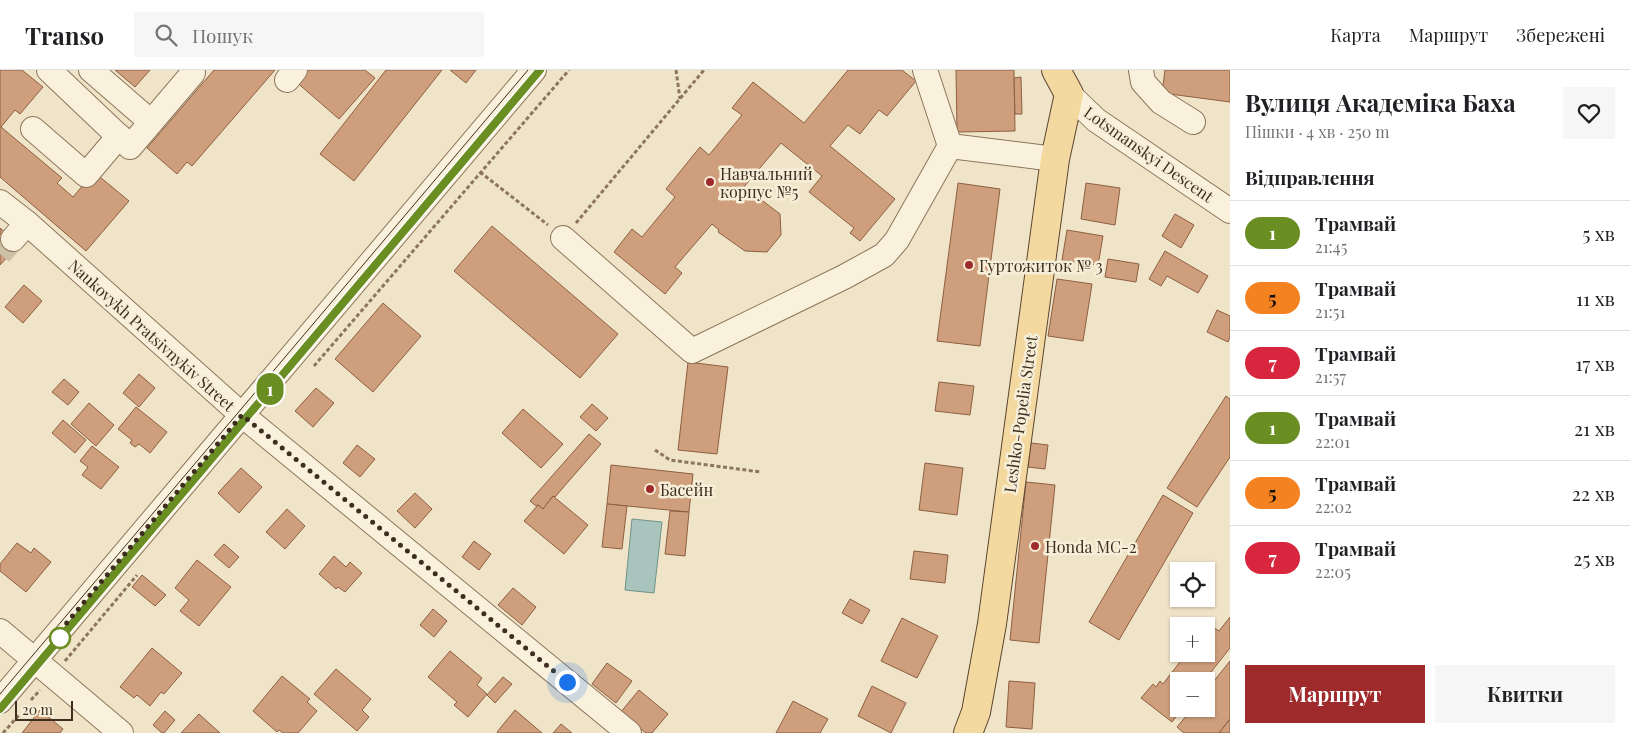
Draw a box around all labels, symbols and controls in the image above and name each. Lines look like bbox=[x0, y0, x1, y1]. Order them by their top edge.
search box bbox=[134, 12, 484, 57]
text: Transo bbox=[25, 19, 104, 51]
icon: search bbox=[152, 21, 180, 49]
text: Пошук bbox=[192, 22, 253, 48]
text: Карта bbox=[1330, 23, 1381, 47]
text: Маршрут bbox=[1409, 23, 1488, 47]
text: Збережені bbox=[1516, 23, 1605, 47]
text: Вулиця Академіка Баха bbox=[1245, 86, 1516, 118]
button: heart bbox=[1563, 87, 1615, 139]
street label: Lotsmanskyi Descent bbox=[1080, 101, 1218, 207]
text: Пішки · 4 хв · 250 m bbox=[1245, 121, 1390, 142]
place label: Навчальний корпус №5 bbox=[720, 163, 813, 202]
text: Відправлення bbox=[1245, 164, 1375, 190]
marker: Навчальний корпус №5 bbox=[704, 176, 716, 188]
text: Трамвай bbox=[1315, 210, 1396, 236]
text: 5 хв bbox=[1582, 220, 1615, 246]
text: 1 bbox=[1269, 221, 1276, 245]
text: 21:45 bbox=[1315, 236, 1347, 257]
street label: Naukovykh Pratsivnykiv Street bbox=[64, 255, 240, 416]
place label: Гуртожиток № 3 bbox=[979, 255, 1103, 276]
marker: Гуртожиток № 3 bbox=[963, 259, 975, 271]
text: Трамвай bbox=[1315, 275, 1396, 301]
text: 11 хв bbox=[1576, 285, 1615, 311]
text: 5 bbox=[1268, 286, 1277, 310]
text: 21:51 bbox=[1315, 301, 1345, 322]
street label: Leshko-Popelia Street bbox=[999, 334, 1041, 494]
text: Трамвай bbox=[1315, 340, 1396, 366]
text: 17 хв bbox=[1575, 350, 1615, 376]
text: 7 bbox=[1268, 351, 1277, 375]
text: 21:57 bbox=[1315, 366, 1346, 387]
line badge: 1 bbox=[254, 373, 286, 405]
text: 1 bbox=[267, 377, 273, 401]
text: Трамвай bbox=[1315, 405, 1396, 431]
text: 21 хв bbox=[1574, 415, 1615, 441]
text: 1 bbox=[1269, 416, 1276, 440]
text: 22:01 bbox=[1315, 431, 1350, 452]
text: Трамвай bbox=[1315, 470, 1396, 496]
place label: Басейн bbox=[660, 479, 713, 500]
text: 22 хв bbox=[1572, 480, 1615, 506]
text: 5 bbox=[1268, 481, 1277, 505]
marker: Басейн bbox=[644, 483, 656, 495]
text: 22:02 bbox=[1315, 496, 1352, 517]
text: Трамвай bbox=[1315, 535, 1396, 561]
place label: Honda МС-2 bbox=[1045, 536, 1137, 557]
marker: Honda МС-2 bbox=[1029, 540, 1041, 552]
text: 25 хв bbox=[1573, 545, 1615, 571]
text: 7 bbox=[1268, 546, 1277, 570]
text: 22:05 bbox=[1315, 561, 1351, 582]
map controls bbox=[1170, 562, 1215, 717]
button: locate bbox=[1170, 562, 1215, 607]
button: + bbox=[1170, 617, 1215, 662]
unlabelled marker bbox=[49, 627, 71, 649]
button: Маршрут bbox=[1245, 665, 1425, 723]
button: Квитки bbox=[1435, 665, 1615, 723]
your location bbox=[555, 670, 580, 695]
button: − bbox=[1170, 672, 1215, 717]
scale bar bbox=[15, 698, 72, 721]
text: 20 m bbox=[22, 700, 53, 719]

